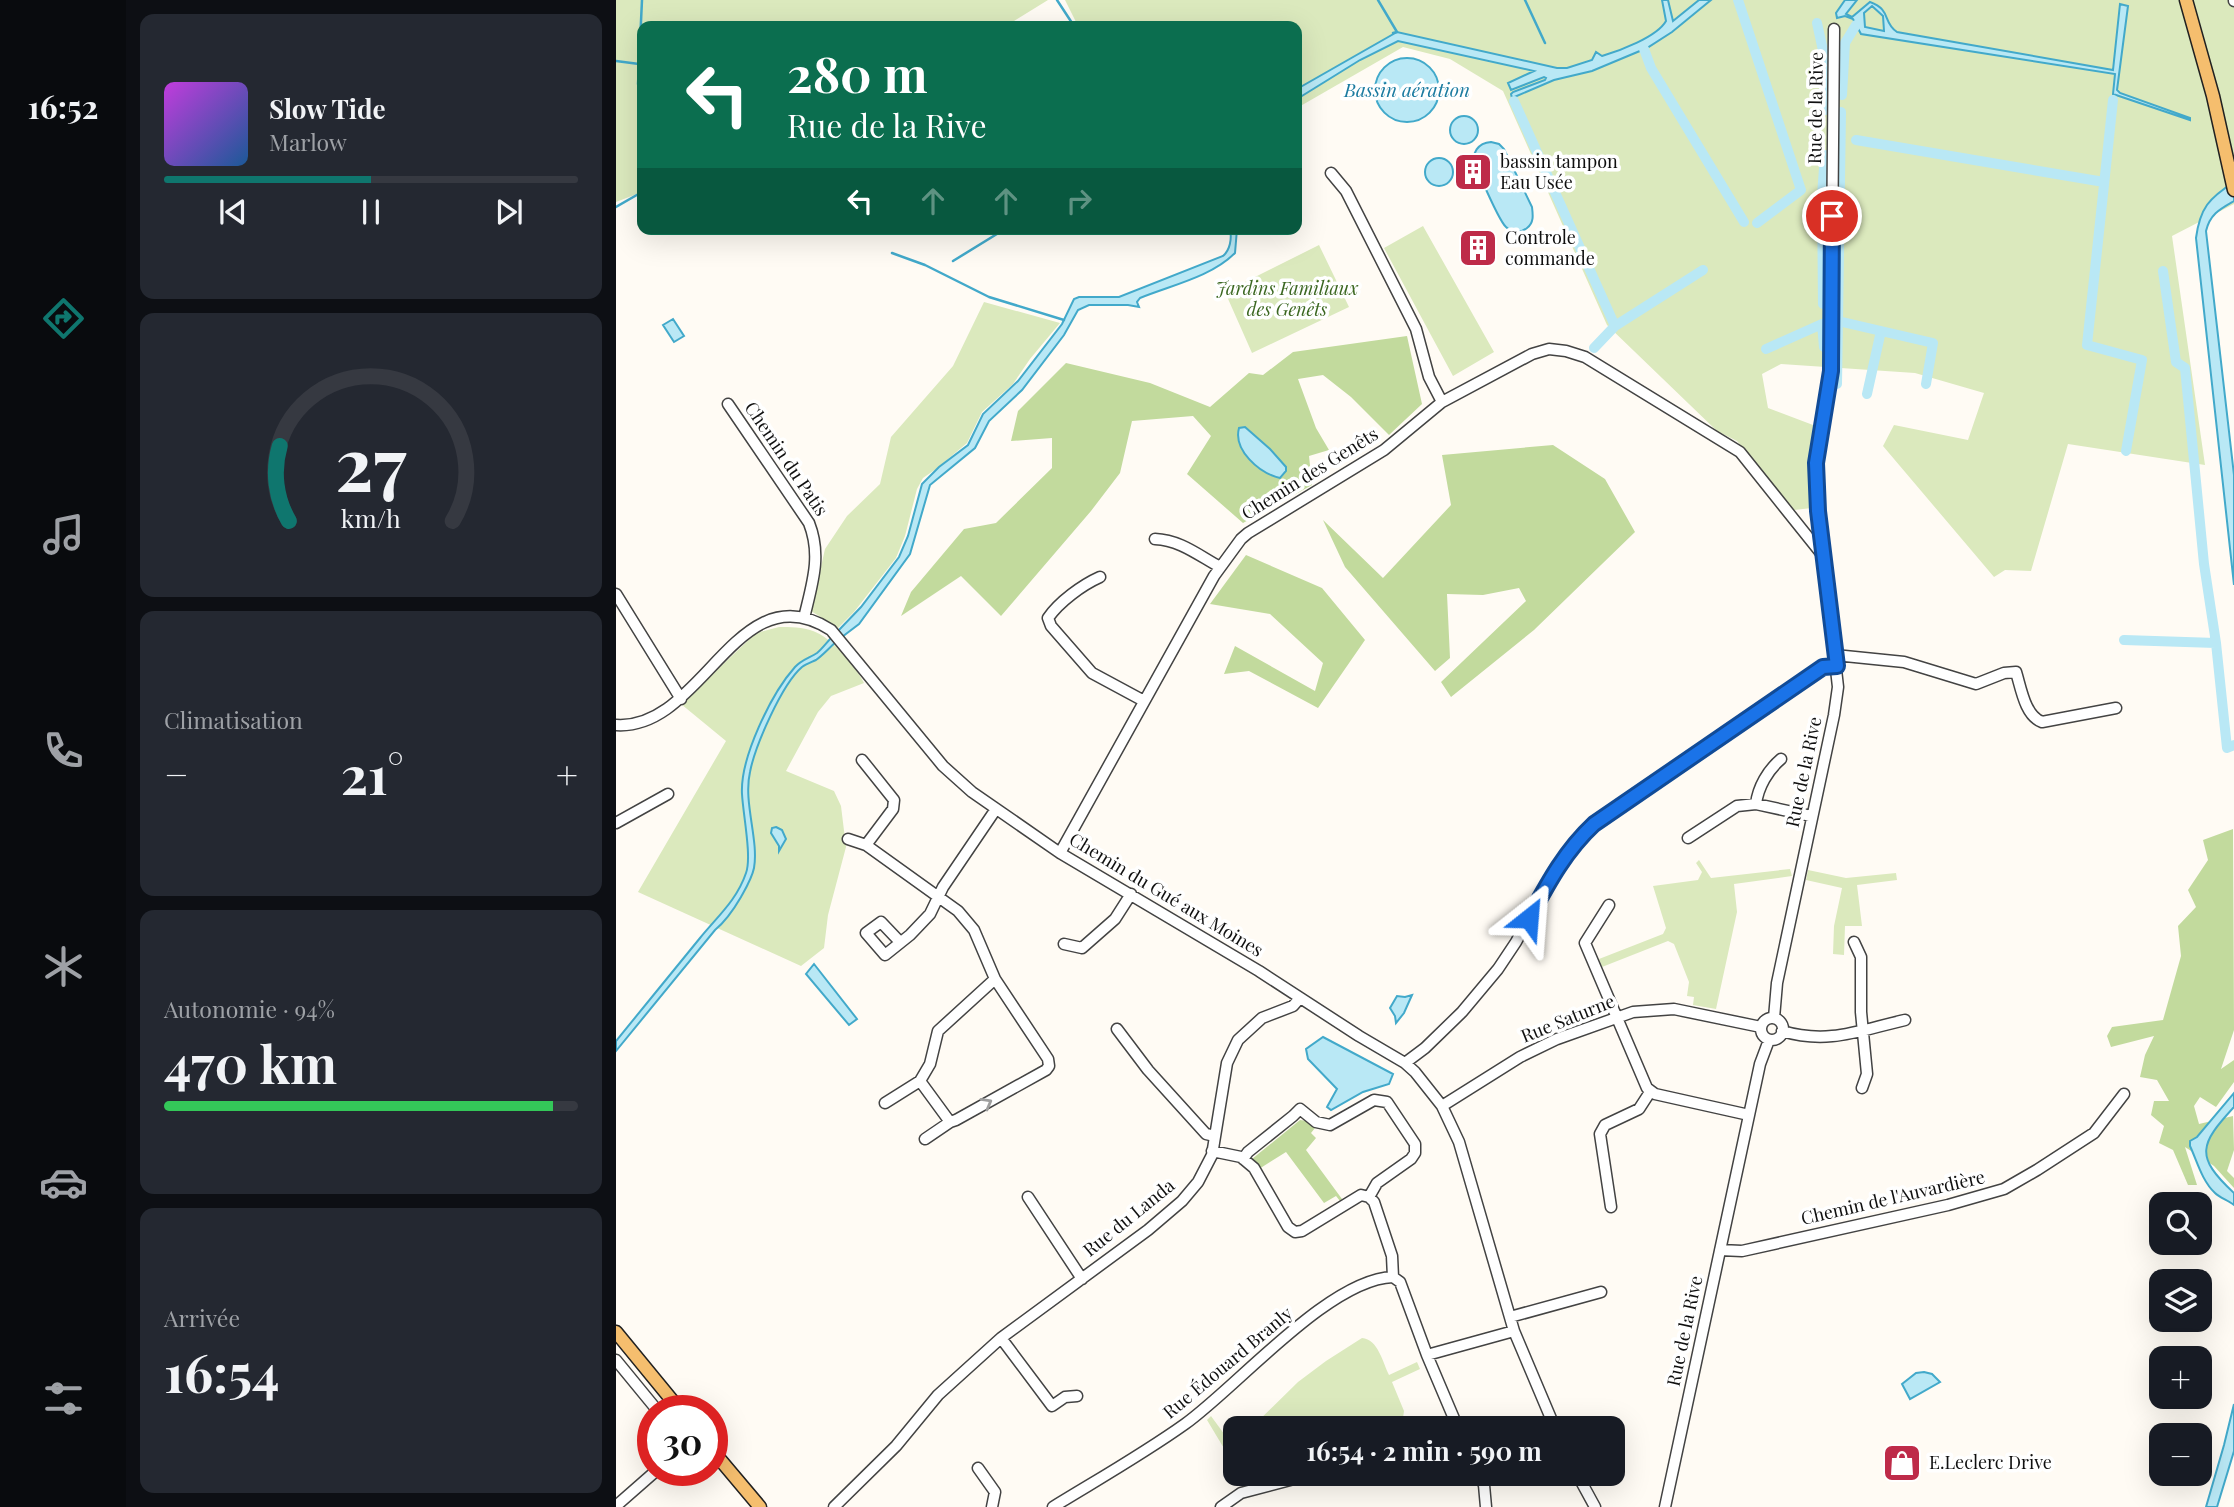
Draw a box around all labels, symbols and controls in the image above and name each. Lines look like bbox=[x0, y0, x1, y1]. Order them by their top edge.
text: 280 m bbox=[787, 40, 927, 105]
icon: left bbox=[672, 49, 763, 140]
street label: Rue de la Rive bbox=[1802, 52, 1828, 164]
water label: Bassin aération bbox=[1343, 76, 1470, 102]
text: 16:52 bbox=[28, 84, 98, 127]
text: Slow Tide bbox=[269, 91, 386, 126]
text: Rue de la Rive bbox=[787, 103, 987, 146]
text: Marlow bbox=[269, 126, 347, 157]
place label: bassin tampon Eau Usée bbox=[1500, 149, 1618, 194]
building icon: bassin tampon Eau Usée bbox=[1452, 151, 1494, 193]
icon: left bbox=[841, 182, 879, 220]
icon: ahead bbox=[914, 182, 952, 220]
icon: ahead bbox=[987, 182, 1025, 220]
icon: right bbox=[1060, 182, 1098, 220]
pin bbox=[1802, 186, 1862, 246]
icon: previous bbox=[214, 193, 252, 231]
icon: pause bbox=[352, 193, 390, 231]
icon: next bbox=[490, 193, 528, 231]
icon: arrive bbox=[1813, 197, 1851, 235]
place label: Controle commande bbox=[1505, 225, 1595, 270]
building icon: Controle commande bbox=[1457, 227, 1499, 269]
park label: Jardins Familiaux des Genêts bbox=[1216, 276, 1359, 321]
icon: directions bbox=[39, 294, 88, 343]
street label: Chemin du Patis bbox=[740, 397, 834, 520]
text: 27 bbox=[335, 412, 407, 509]
street label: Chemin des Genêts bbox=[1237, 421, 1382, 525]
text: km/h bbox=[341, 501, 401, 534]
icon: music bbox=[39, 510, 88, 559]
text: Climatisation bbox=[164, 704, 303, 735]
street label: Rue de la Rive bbox=[1780, 714, 1826, 829]
icon: phone bbox=[39, 726, 88, 775]
text: 21° bbox=[341, 739, 404, 808]
text: − bbox=[164, 748, 189, 799]
text: + bbox=[556, 748, 578, 799]
street label: Chemin du Gué aux Moines bbox=[1065, 827, 1268, 962]
position arrow bbox=[1492, 881, 1566, 955]
icon: climate bbox=[39, 942, 88, 991]
street label: Rue Saturne bbox=[1517, 988, 1618, 1048]
text: Autonomie · 94% bbox=[164, 993, 335, 1024]
text: 470 km bbox=[164, 1028, 337, 1097]
one-way arrow bbox=[980, 1098, 992, 1111]
icon: car bbox=[39, 1158, 88, 1207]
street label: Chemin de l'Auvardière bbox=[1799, 1164, 1987, 1230]
street label: Rue du Landa bbox=[1078, 1173, 1179, 1261]
map controls bbox=[2149, 1192, 2212, 1486]
button: search bbox=[2149, 1192, 2212, 1255]
button: layers bbox=[2149, 1269, 2212, 1332]
street label: Rue de la Rive bbox=[1661, 1273, 1707, 1388]
street label: Rue Édouard Branly bbox=[1158, 1301, 1297, 1424]
text: Arrivée bbox=[164, 1302, 240, 1333]
text: 16:54 bbox=[164, 1337, 280, 1406]
button: + bbox=[2149, 1346, 2212, 1409]
icon: filters bbox=[39, 1374, 88, 1423]
speed limit sign: 30 bbox=[637, 1395, 728, 1486]
button: − bbox=[2149, 1423, 2212, 1486]
text: 16:54 · 2 min · 590 m bbox=[1306, 1433, 1542, 1468]
shop icon: E.Leclerc Drive bbox=[1881, 1442, 1923, 1484]
place label: E.Leclerc Drive bbox=[1929, 1450, 2052, 1474]

